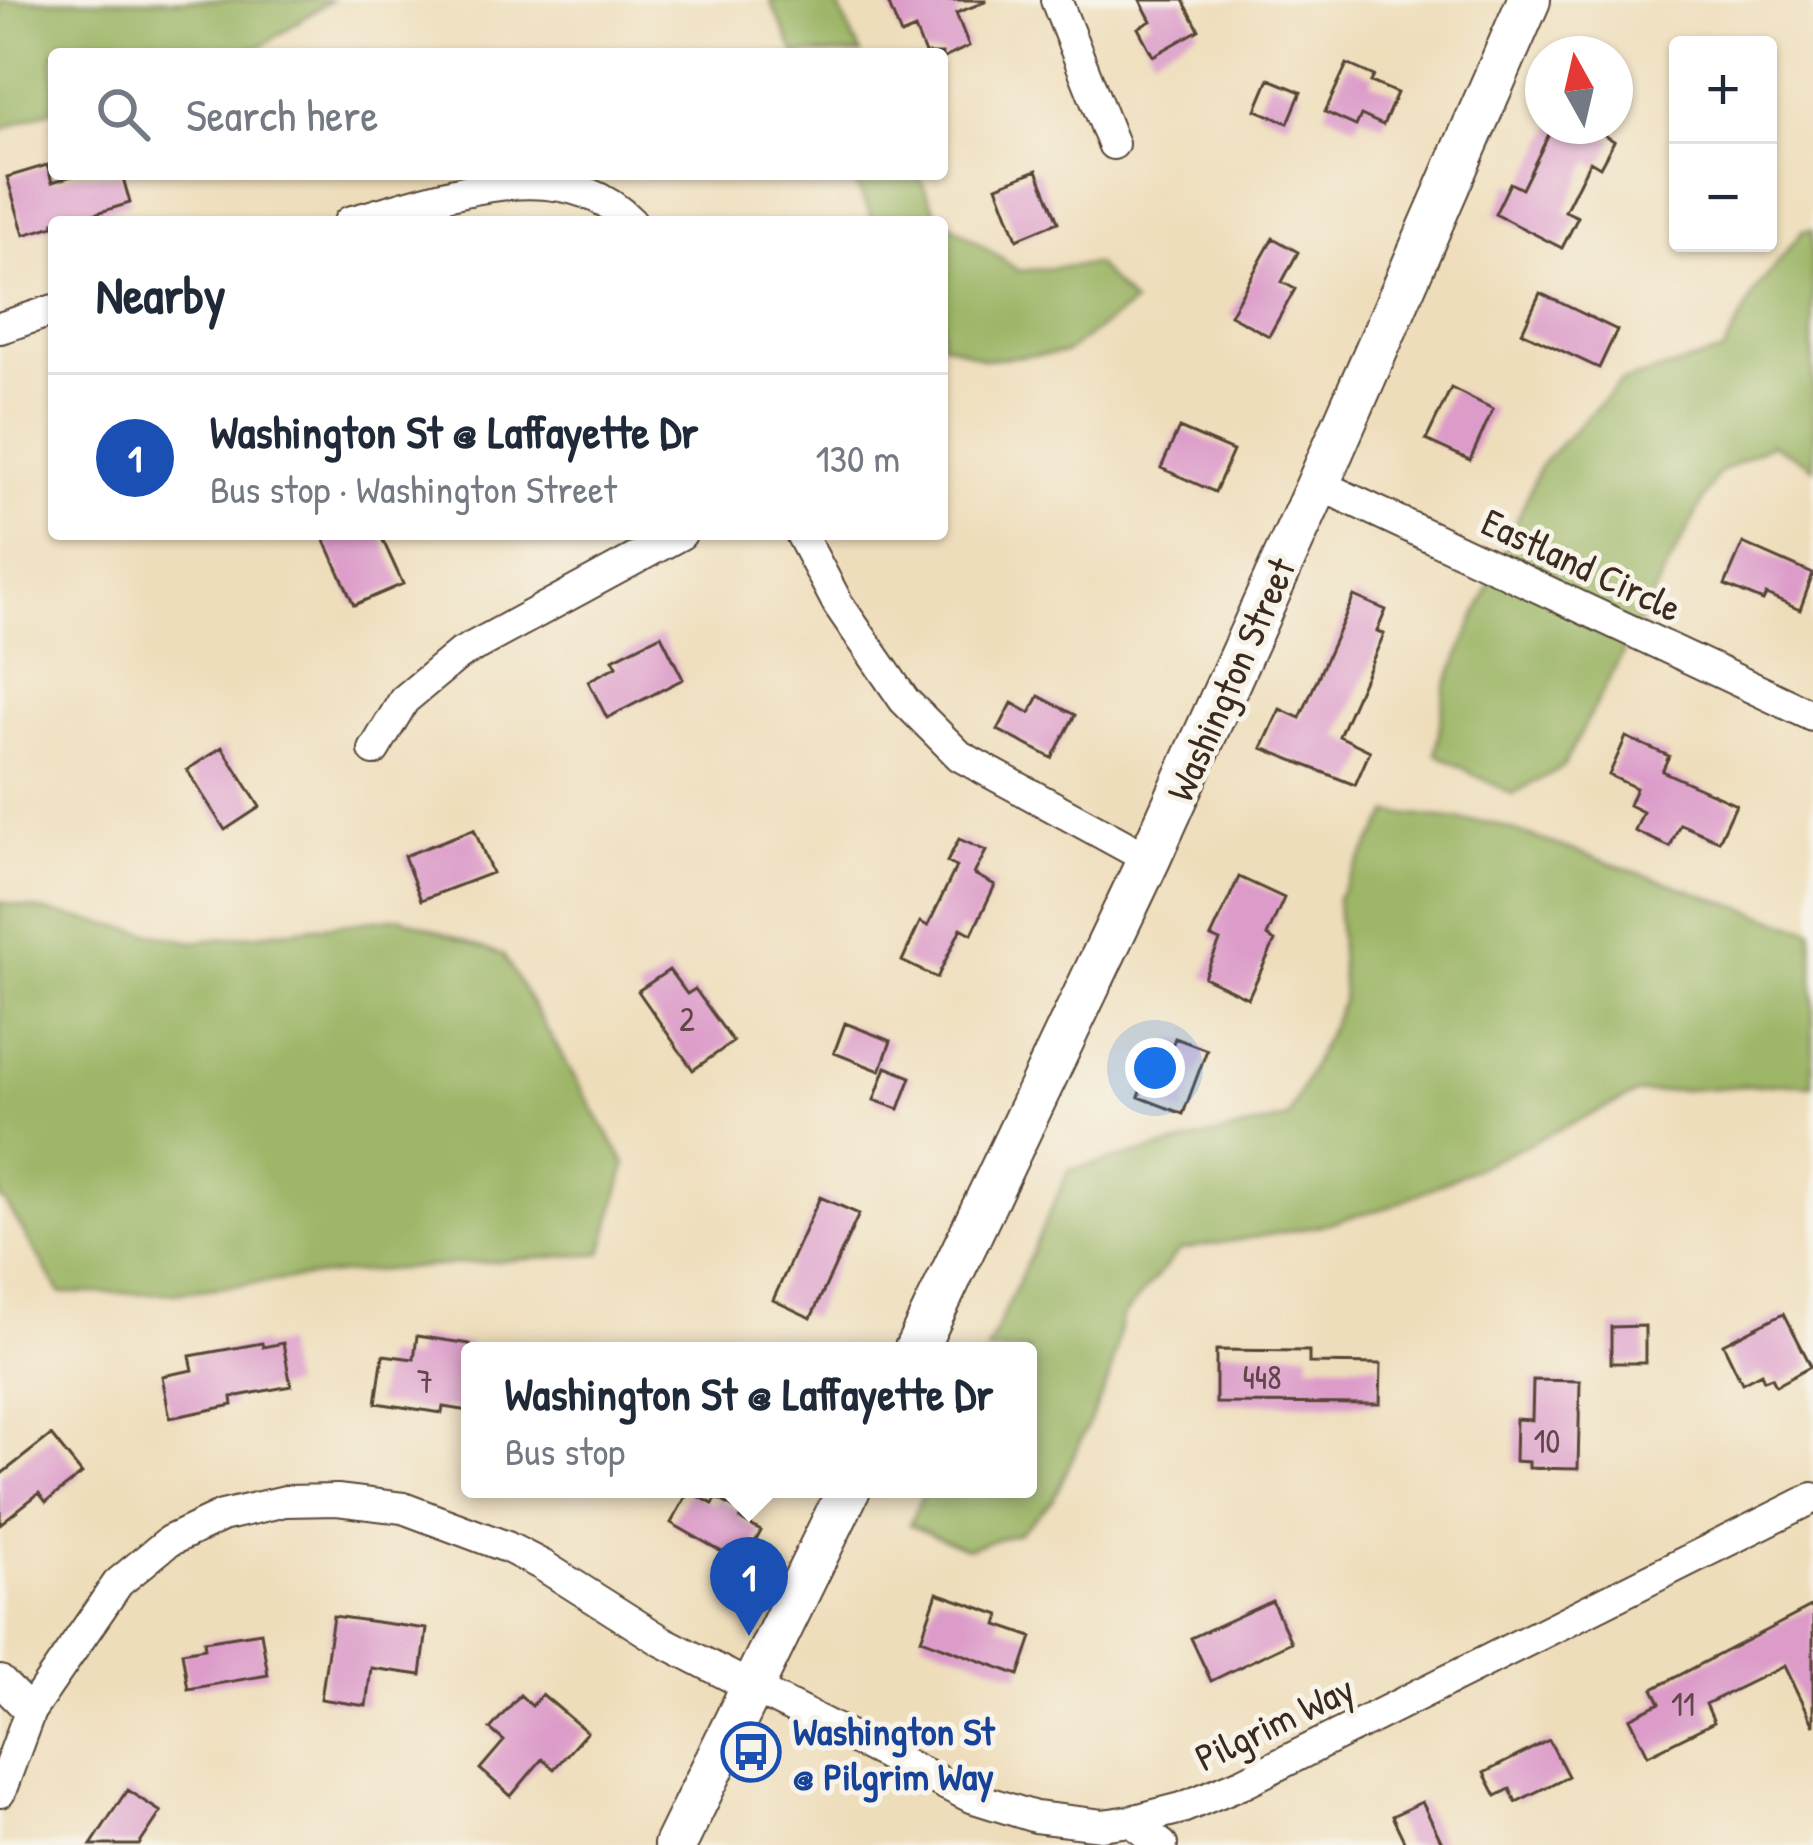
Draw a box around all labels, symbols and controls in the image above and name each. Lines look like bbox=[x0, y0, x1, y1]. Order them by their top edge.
north arrow bbox=[1525, 36, 1633, 144]
map controls bbox=[1669, 36, 1777, 252]
button: + bbox=[1669, 36, 1777, 144]
search box bbox=[48, 48, 948, 180]
icon: search bbox=[90, 81, 156, 147]
text: Search here bbox=[186, 84, 378, 145]
button: − bbox=[1669, 144, 1777, 252]
text: Nearby bbox=[96, 260, 226, 329]
text: Washington St @ Laffayette Dr bbox=[210, 401, 698, 462]
text: 1 bbox=[128, 431, 142, 484]
text: 130 m bbox=[815, 431, 900, 484]
text: Bus stop · Washington Street bbox=[210, 462, 617, 515]
street label: Eastland Circle bbox=[1474, 495, 1690, 633]
street label: Washington Street bbox=[1153, 548, 1308, 809]
house number: 2 bbox=[679, 997, 695, 1041]
your location bbox=[1125, 1038, 1185, 1098]
popup bbox=[461, 1342, 1037, 1498]
house number: 448 bbox=[1242, 1355, 1282, 1399]
house number: 7 bbox=[417, 1359, 433, 1403]
text: Washington St @ Laffayette Dr bbox=[505, 1363, 993, 1424]
house number: 10 bbox=[1534, 1419, 1560, 1463]
text: Bus stop bbox=[505, 1424, 625, 1477]
pin: 1 bbox=[710, 1537, 788, 1636]
street label: Pilgrim Way bbox=[1186, 1661, 1362, 1783]
house number: 11 bbox=[1671, 1682, 1695, 1726]
place label: Washington St @ Pilgrim Way bbox=[793, 1704, 996, 1803]
bus stop icon: Washington St @ Pilgrim Way bbox=[720, 1721, 782, 1783]

